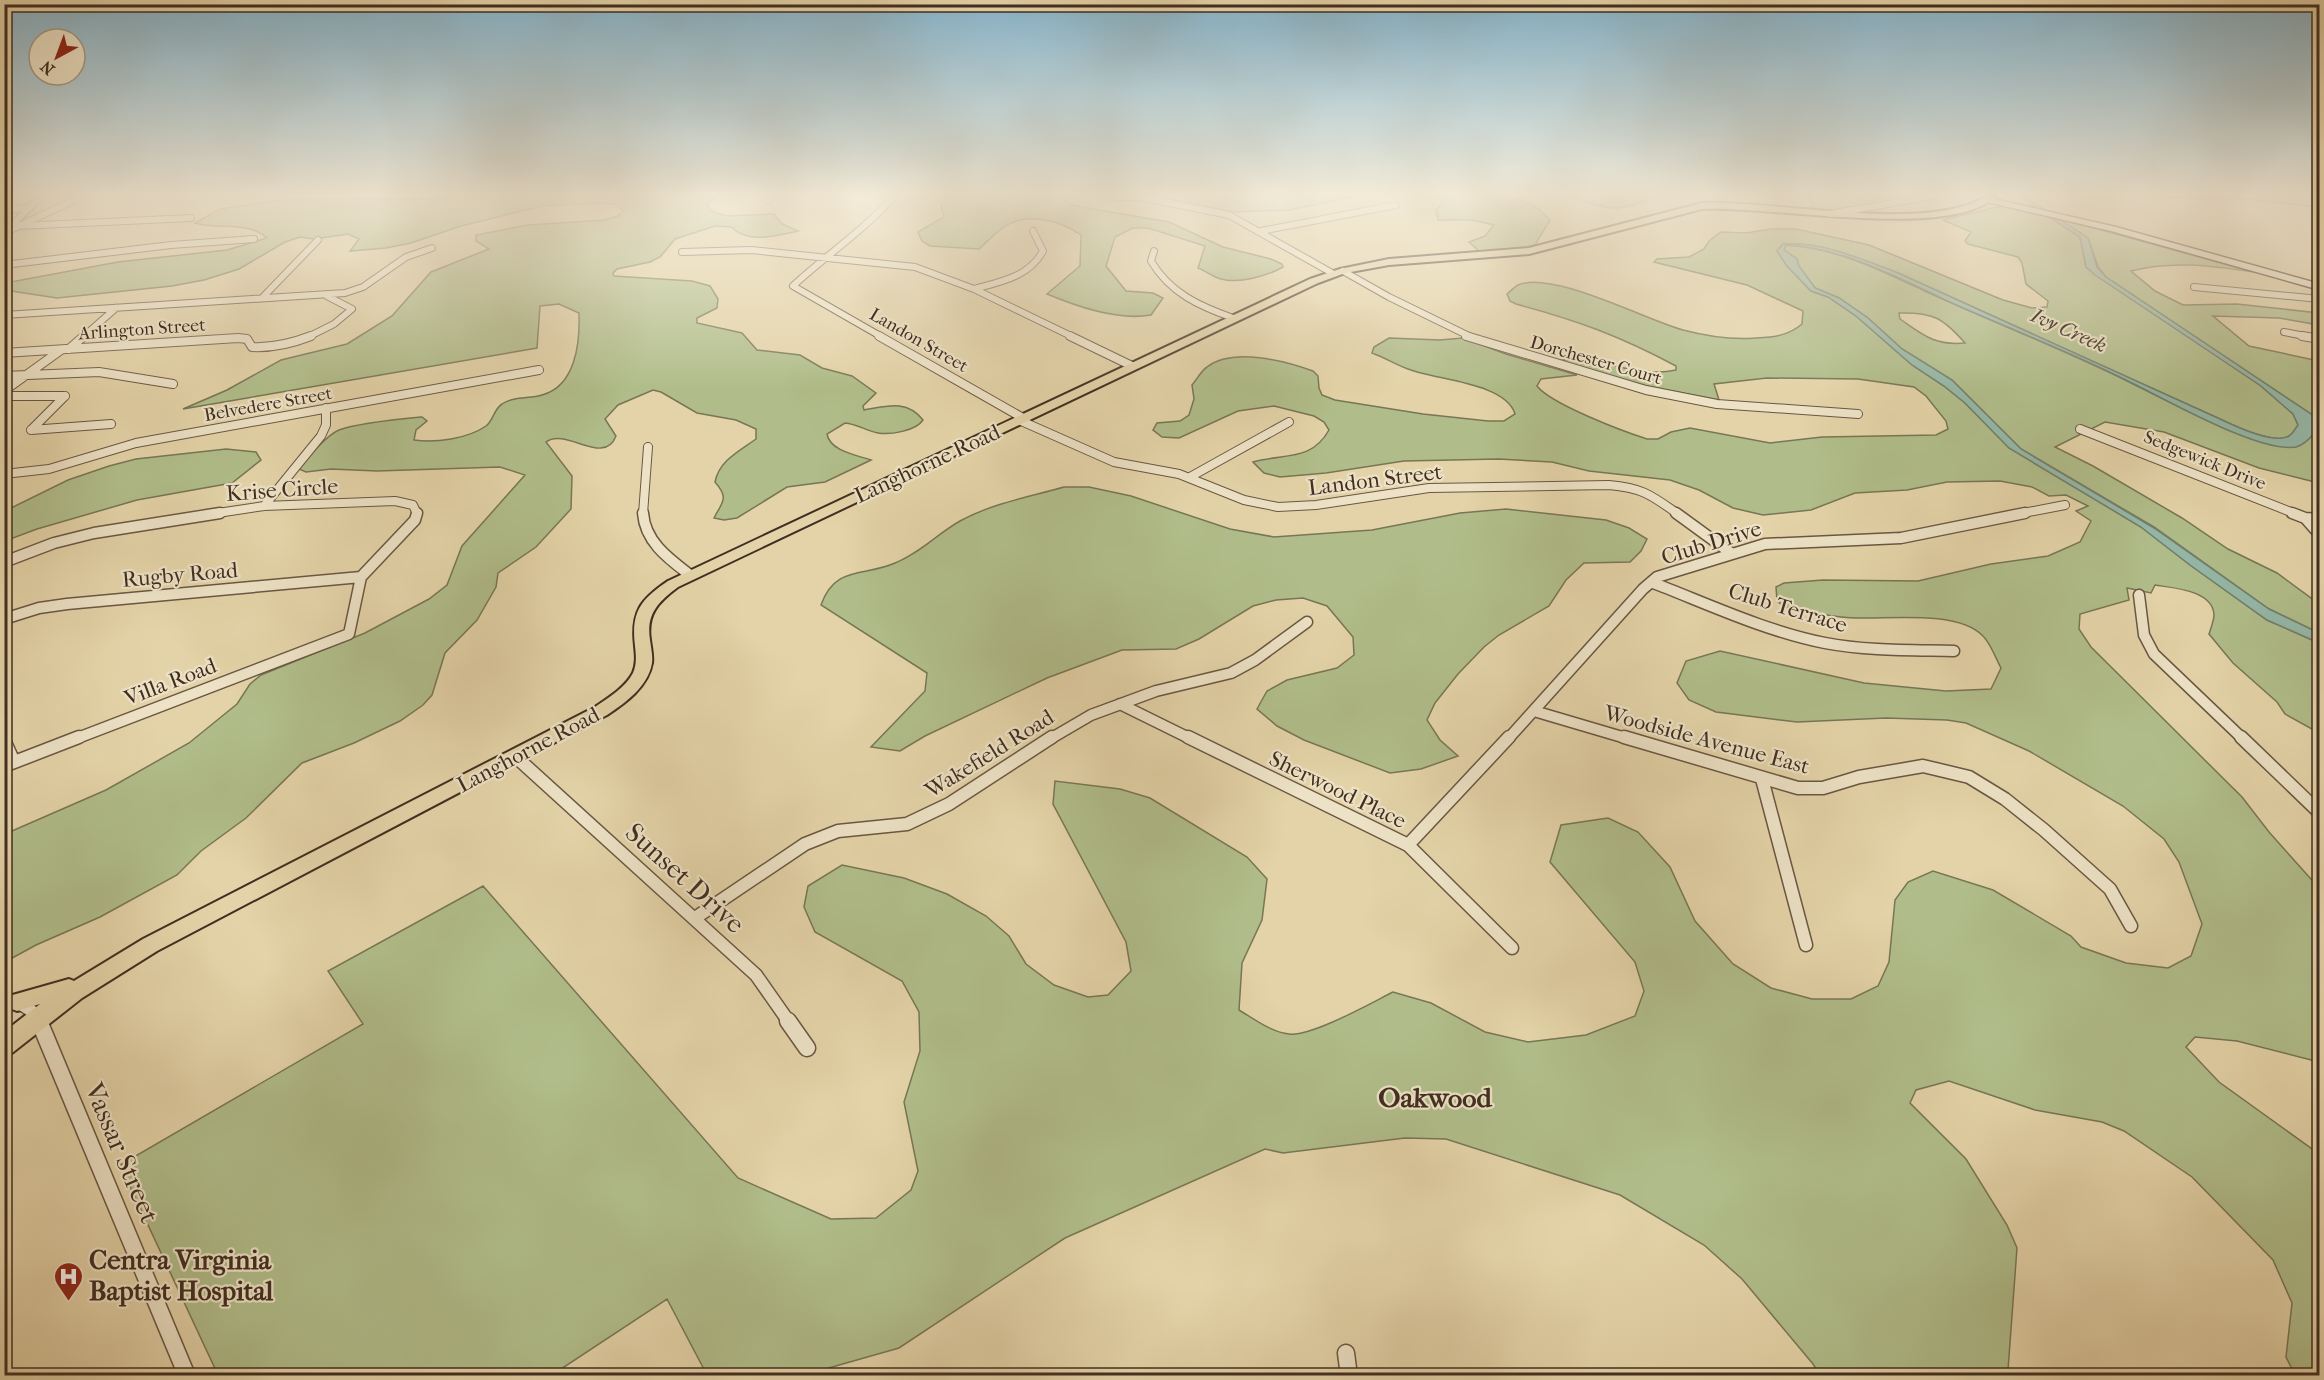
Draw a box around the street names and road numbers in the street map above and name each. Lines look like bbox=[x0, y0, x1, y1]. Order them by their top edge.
street label: Landon Street bbox=[866, 304, 972, 377]
street label: Arlington Street bbox=[77, 315, 207, 344]
street label: Dorchester Court bbox=[1528, 332, 1665, 389]
street label: Belvedere Street bbox=[203, 383, 334, 426]
street label: Langhorne Road bbox=[850, 418, 1005, 509]
street label: Sedgewick Drive bbox=[2141, 426, 2269, 495]
street label: Landon Street bbox=[1307, 459, 1444, 501]
street label: Krise Circle bbox=[225, 473, 339, 507]
street label: Club Drive bbox=[1658, 515, 1764, 570]
street label: Rugby Road bbox=[121, 557, 240, 593]
street label: Club Terrace bbox=[1725, 578, 1850, 638]
street label: Villa Road bbox=[120, 652, 221, 712]
street label: Woodside Avenue East bbox=[1600, 700, 1813, 780]
street label: Langhorne Road bbox=[453, 701, 605, 798]
street label: Wakefield Road bbox=[920, 703, 1060, 804]
street label: Sherwood Place bbox=[1265, 746, 1410, 834]
street label: Sunset Drive bbox=[619, 816, 751, 940]
street label: Vassar Street bbox=[78, 1077, 166, 1228]

